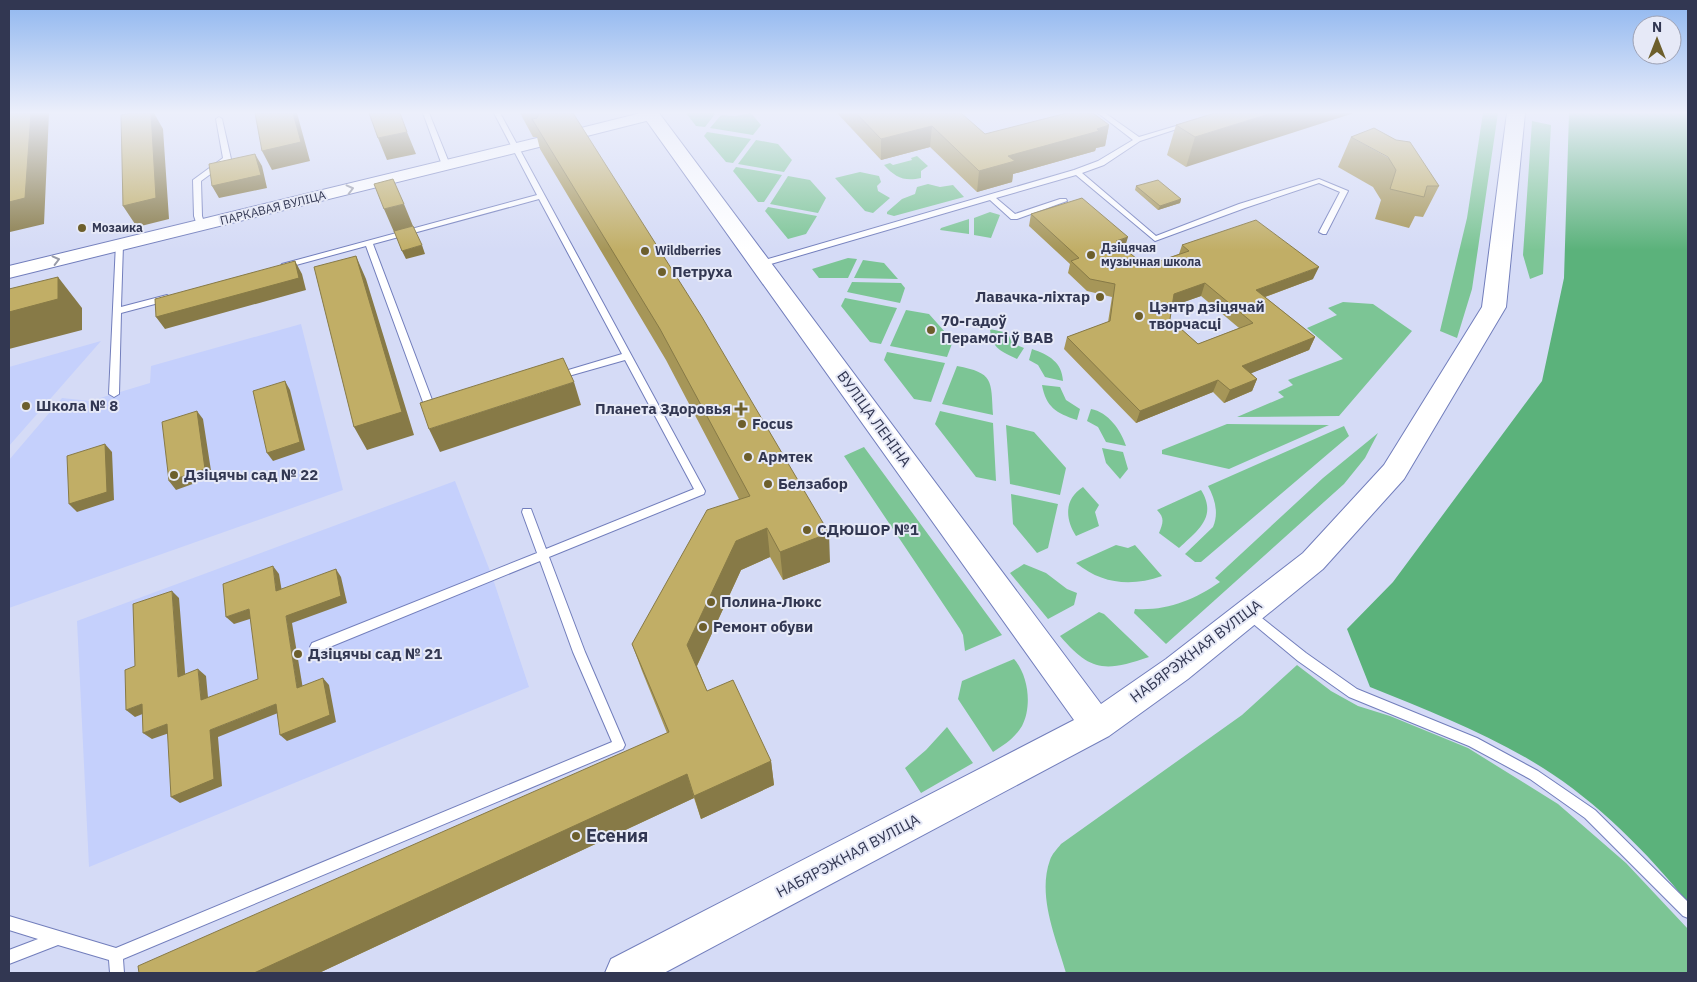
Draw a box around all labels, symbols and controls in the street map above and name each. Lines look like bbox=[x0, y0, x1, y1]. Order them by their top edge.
north arrow bbox=[1632, 15, 1682, 65]
text: N bbox=[1652, 18, 1662, 36]
one-way arrow bbox=[345, 184, 354, 195]
street label: ПАРКАВАЯ ВУЛІЦА bbox=[218, 187, 328, 228]
place label: Мозаика bbox=[92, 220, 143, 235]
marker: Мозаика bbox=[76, 222, 88, 234]
place label: Дзіцячая музычная школа bbox=[1101, 240, 1201, 269]
place label: Wildberries bbox=[655, 243, 721, 258]
marker: Wildberries bbox=[639, 245, 651, 257]
marker: Дзіцячая музычная школа bbox=[1085, 249, 1097, 261]
one-way arrow bbox=[52, 255, 61, 266]
place label: Петруха bbox=[672, 262, 733, 281]
marker: Петруха bbox=[656, 266, 668, 278]
place label: Лавачка-ліхтар bbox=[975, 287, 1090, 306]
marker: Лавачка-ліхтар bbox=[1094, 291, 1106, 303]
place label: Цэнтр дзіцячай творчасці bbox=[1149, 297, 1265, 333]
marker: Цэнтр дзіцячай творчасці bbox=[1133, 310, 1145, 322]
place label: 70-гадоў Перамогі ў ВАВ bbox=[941, 311, 1053, 347]
marker: 70-гадоў Перамогі ў ВАВ bbox=[925, 324, 937, 336]
street label: ВУЛІЦА ЛЕНІНА bbox=[833, 367, 916, 471]
place label: Школа № 8 bbox=[36, 396, 118, 415]
place label: Планета Здоровья bbox=[595, 399, 731, 418]
marker: Школа № 8 bbox=[20, 400, 32, 412]
marker: Планета Здоровья bbox=[735, 403, 747, 415]
place label: Focus bbox=[752, 414, 793, 433]
marker: Focus bbox=[736, 418, 748, 430]
place label: Армтек bbox=[758, 447, 813, 466]
marker: Армтек bbox=[742, 451, 754, 463]
place label: Дзіцячы сад № 22 bbox=[184, 465, 318, 484]
marker: Дзіцячы сад № 22 bbox=[168, 469, 180, 481]
place label: Белзабор bbox=[778, 474, 848, 493]
marker: Белзабор bbox=[762, 478, 774, 490]
place label: СДЮШОР №1 bbox=[817, 520, 919, 539]
marker: СДЮШОР №1 bbox=[801, 524, 813, 536]
place label: Полина-Люкс bbox=[721, 592, 822, 611]
street label: НАБЯРЭЖНАЯ ВУЛІЦА bbox=[1126, 595, 1266, 706]
marker: Полина-Люкс bbox=[705, 596, 717, 608]
place label: Ремонт обуви bbox=[713, 617, 813, 636]
marker: Ремонт обуви bbox=[697, 621, 709, 633]
place label: Дзіцячы сад № 21 bbox=[308, 644, 442, 663]
marker: Дзіцячы сад № 21 bbox=[292, 648, 304, 660]
street label: НАБЯРЭЖНАЯ ВУЛІЦА bbox=[773, 809, 923, 902]
place label: Есения bbox=[586, 824, 648, 847]
marker: Есения bbox=[570, 830, 582, 842]

